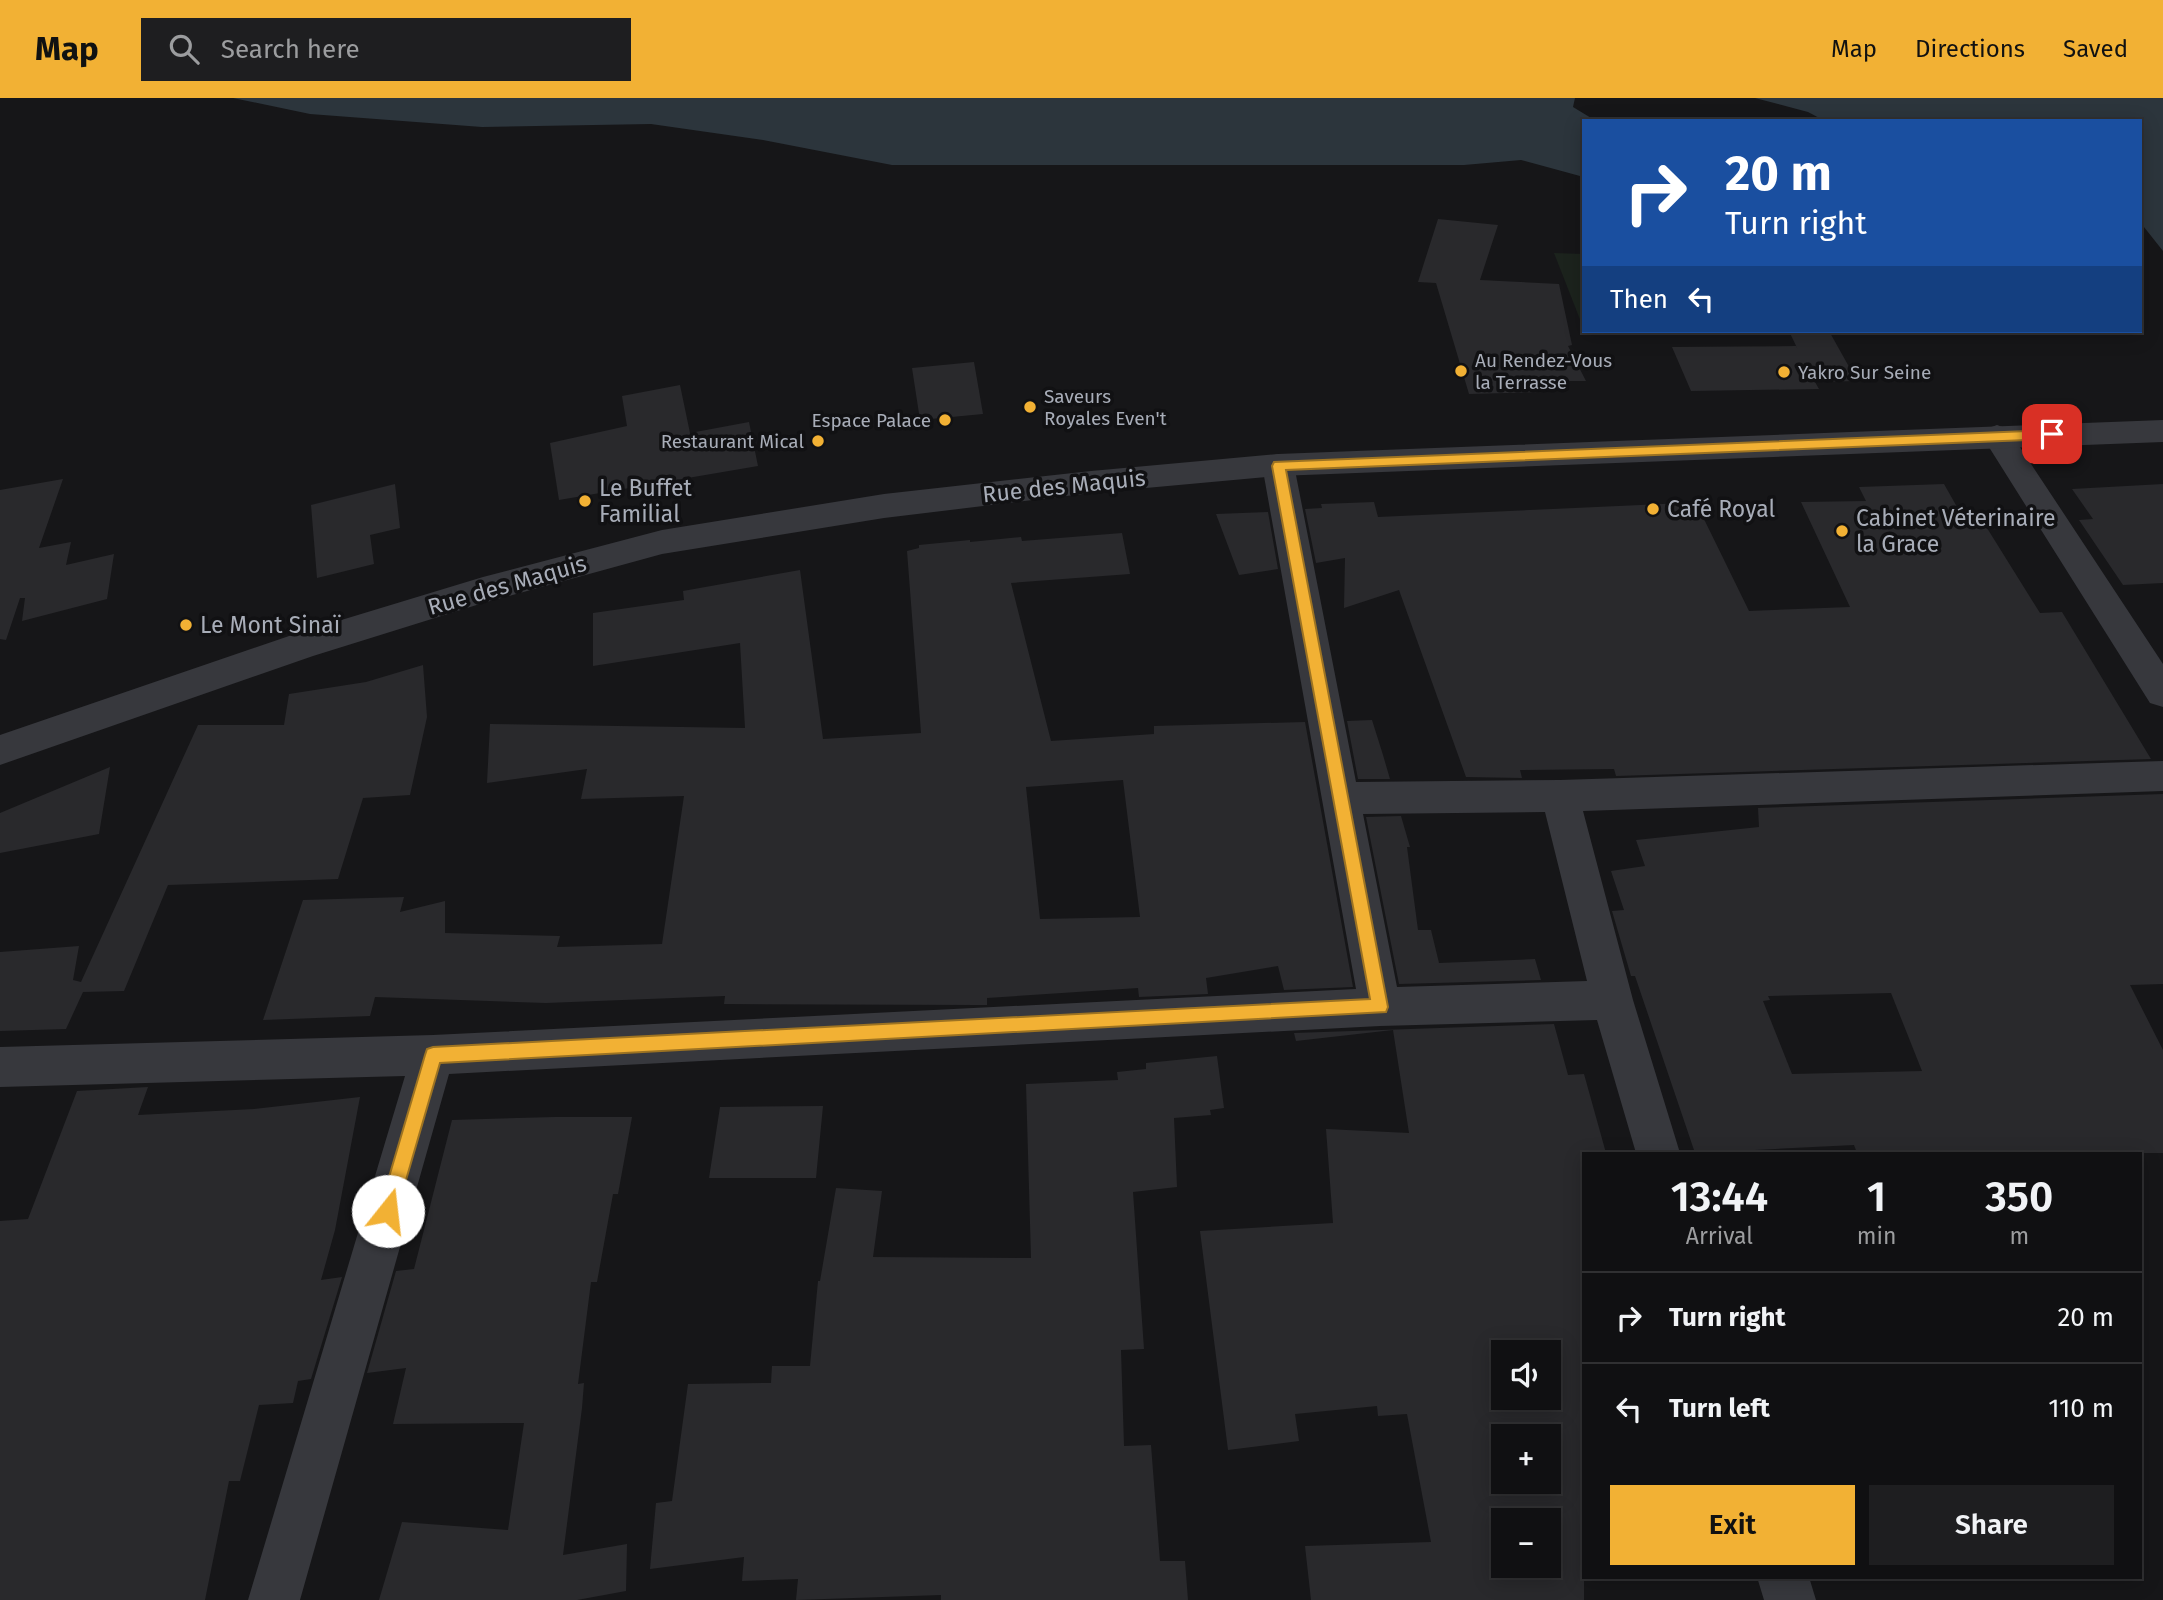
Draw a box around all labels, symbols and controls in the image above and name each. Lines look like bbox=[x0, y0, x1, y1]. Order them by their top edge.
search box bbox=[141, 18, 631, 81]
text: Map bbox=[35, 29, 99, 69]
icon: search bbox=[165, 30, 203, 68]
text: Search here bbox=[221, 34, 360, 65]
text: Map bbox=[1831, 35, 1877, 63]
text: Directions bbox=[1915, 35, 2025, 63]
text: Saved bbox=[2063, 35, 2128, 63]
text: 20 m bbox=[1725, 144, 1832, 203]
icon: right bbox=[1610, 147, 1701, 238]
text: Turn right bbox=[1725, 204, 1867, 242]
icon: left bbox=[1682, 280, 1720, 318]
text: Then bbox=[1610, 284, 1668, 315]
place label: Au Rendez-Vous la Terrasse bbox=[1475, 349, 1612, 394]
place label: Yakro Sur Seine bbox=[1798, 361, 1931, 384]
marker: Au Rendez-Vous la Terrasse bbox=[1453, 363, 1469, 379]
marker: Yakro Sur Seine bbox=[1776, 364, 1792, 380]
place label: Saveurs Royales Even't bbox=[1044, 385, 1167, 430]
marker: Saveurs Royales Even't bbox=[1022, 399, 1038, 415]
pin bbox=[2022, 404, 2082, 464]
place label: Espace Palace bbox=[812, 409, 931, 432]
marker: Espace Palace bbox=[937, 412, 953, 428]
icon: arrive bbox=[2033, 415, 2071, 453]
place label: Restaurant Mical bbox=[661, 430, 804, 453]
marker: Restaurant Mical bbox=[810, 433, 826, 449]
street label: Rue des Maquis bbox=[981, 464, 1147, 508]
place label: Le Buffet Familial bbox=[599, 474, 693, 528]
marker: Le Buffet Familial bbox=[577, 493, 593, 509]
place label: Café Royal bbox=[1667, 495, 1775, 523]
marker: Café Royal bbox=[1645, 501, 1661, 517]
place label: Cabinet Véterinaire la Grace bbox=[1856, 504, 2056, 558]
marker: Cabinet Véterinaire la Grace bbox=[1834, 523, 1850, 539]
street label: Rue des Maquis bbox=[424, 549, 590, 621]
place label: Le Mont Sinaï bbox=[200, 611, 341, 639]
marker: Le Mont Sinaï bbox=[178, 617, 194, 633]
text: 13:44 bbox=[1671, 1172, 1768, 1222]
text: 1 bbox=[1867, 1172, 1886, 1222]
text: 350 bbox=[1985, 1172, 2053, 1222]
position arrow bbox=[351, 1174, 425, 1248]
text: Arrival bbox=[1686, 1222, 1753, 1250]
text: min bbox=[1857, 1222, 1897, 1250]
text: m bbox=[2009, 1222, 2029, 1250]
icon: right bbox=[1610, 1299, 1648, 1337]
text: Turn right bbox=[1669, 1302, 1786, 1333]
text: 20 m bbox=[2057, 1302, 2114, 1333]
map controls bbox=[1491, 1340, 1561, 1578]
button: sound bbox=[1491, 1340, 1561, 1410]
icon: left bbox=[1610, 1390, 1648, 1428]
text: Turn left bbox=[1669, 1393, 1770, 1424]
text: 110 m bbox=[2048, 1393, 2114, 1424]
button: + bbox=[1491, 1424, 1561, 1494]
button: Exit bbox=[1610, 1485, 1855, 1565]
button: Share bbox=[1869, 1485, 2114, 1565]
button: − bbox=[1491, 1508, 1561, 1578]

